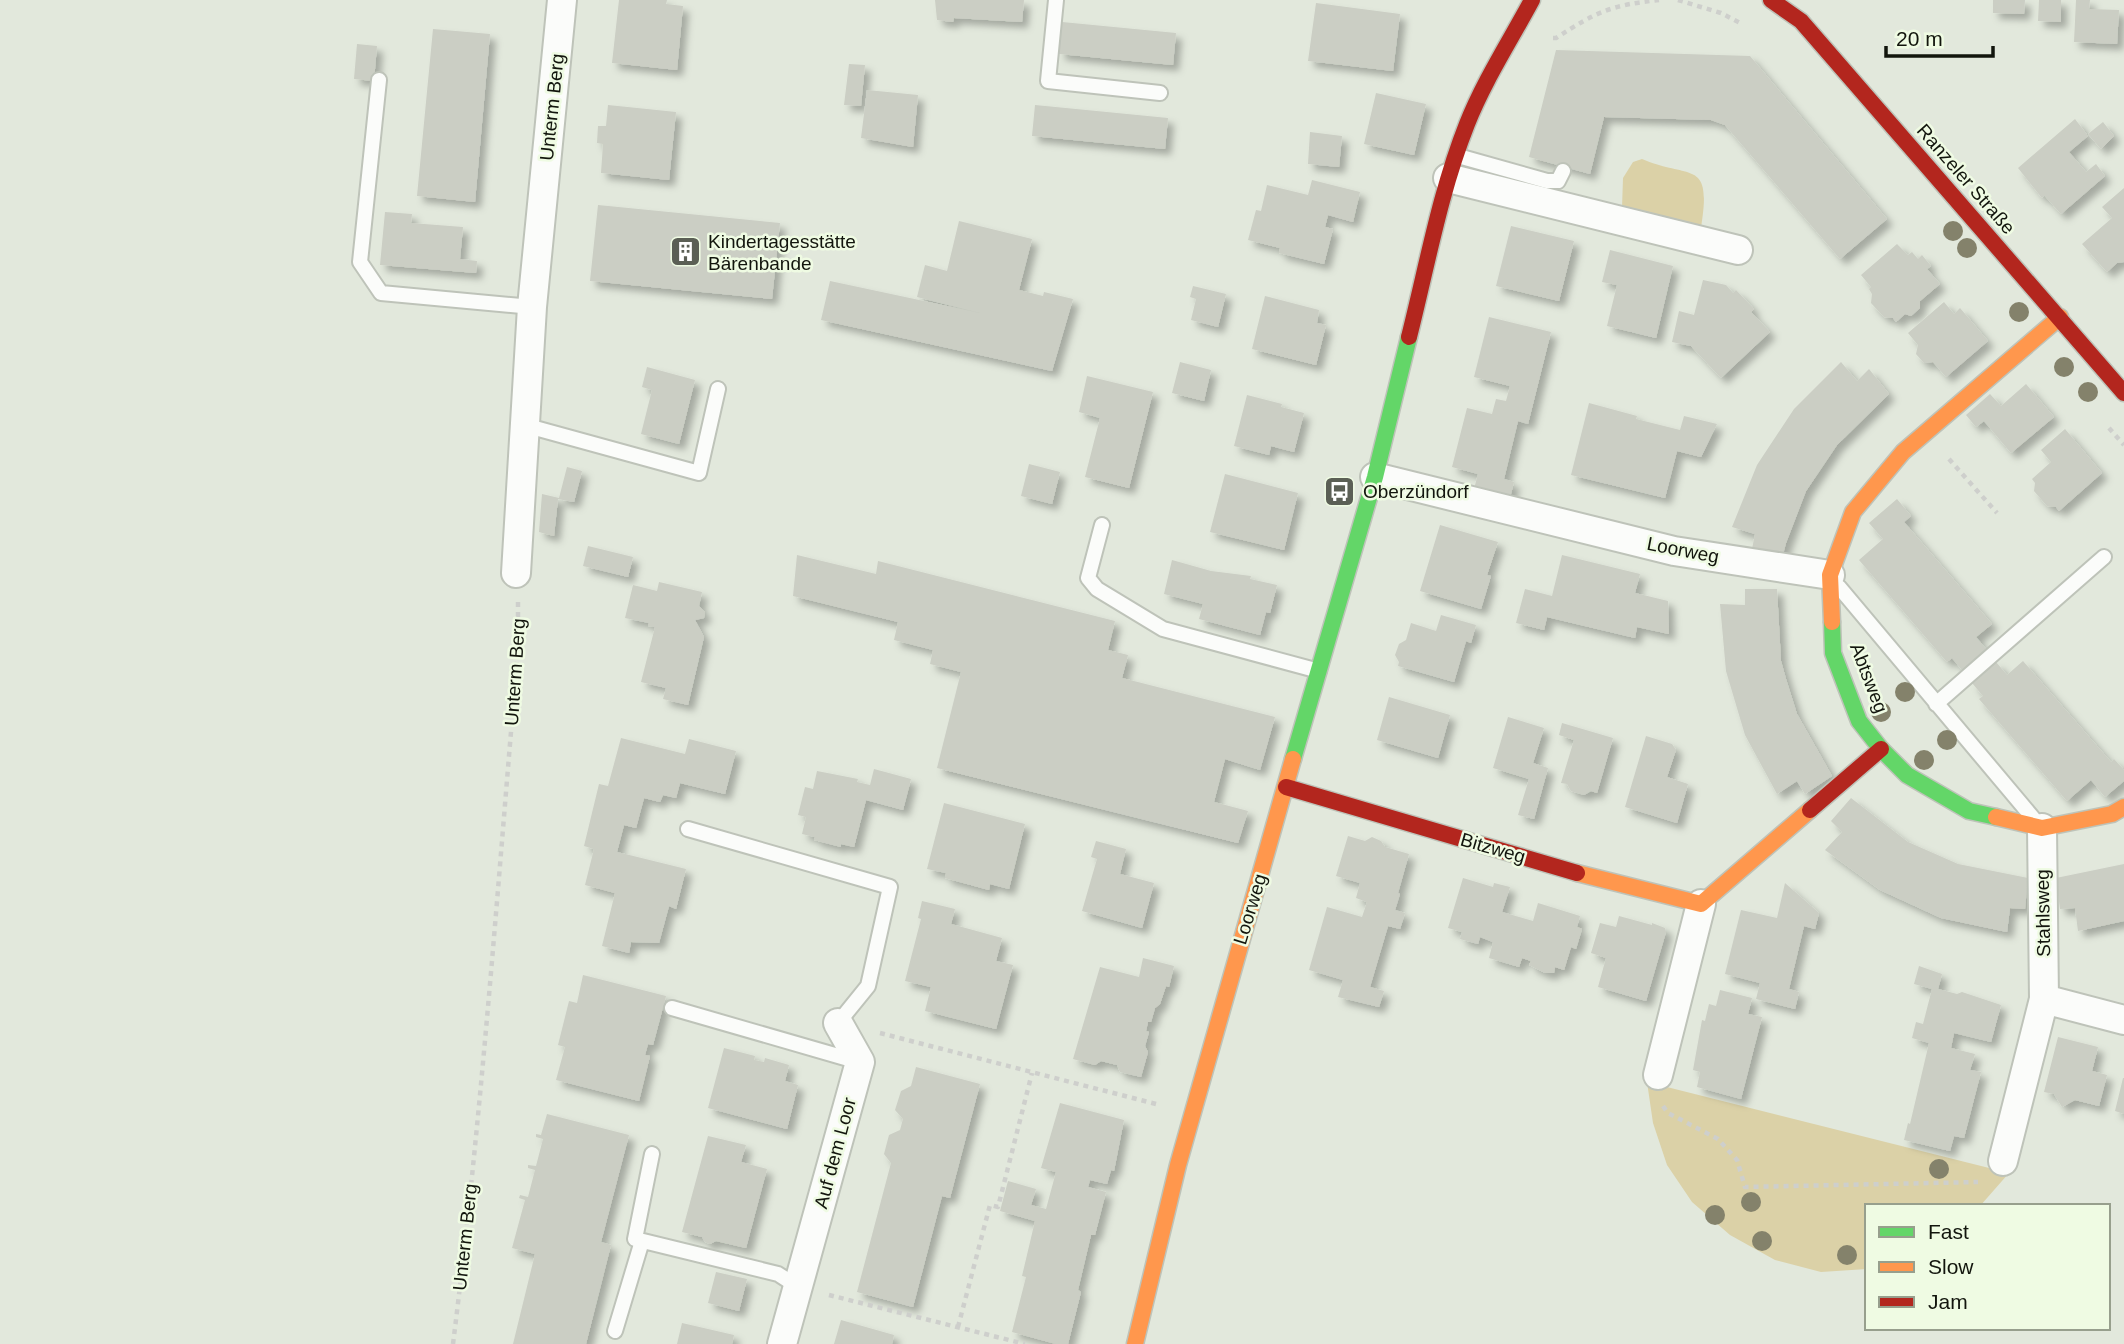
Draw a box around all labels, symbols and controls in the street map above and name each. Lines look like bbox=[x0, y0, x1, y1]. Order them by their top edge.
scale bar bbox=[1886, 14, 1993, 58]
text: 20 m bbox=[1896, 27, 1943, 50]
street label: Unterm Berg bbox=[536, 52, 568, 162]
street label: Ranzeler Straße bbox=[1913, 120, 2019, 238]
place label: Kindertagesstätte Bärenbande bbox=[708, 231, 856, 274]
building icon: Kindertagesstätte Bärenbande bbox=[668, 235, 702, 269]
bus stop icon: Oberzündorf bbox=[1323, 474, 1357, 508]
place label: Oberzündorf bbox=[1363, 481, 1469, 502]
street label: Loorweg bbox=[1645, 533, 1721, 567]
street label: Unterm Berg bbox=[501, 618, 529, 726]
street label: Abtsweg bbox=[1846, 640, 1892, 716]
street label: Bitzweg bbox=[1458, 829, 1528, 867]
street label: Stahlsweg bbox=[2032, 869, 2054, 957]
street label: Loorweg bbox=[1229, 871, 1271, 947]
street label: Auf dem Loor bbox=[810, 1095, 860, 1211]
street label: Unterm Berg bbox=[449, 1182, 481, 1292]
legend bbox=[1865, 1204, 2110, 1330]
text: Fast bbox=[1928, 1220, 1969, 1243]
text: Slow bbox=[1928, 1255, 1974, 1278]
text: Jam bbox=[1928, 1290, 1968, 1313]

